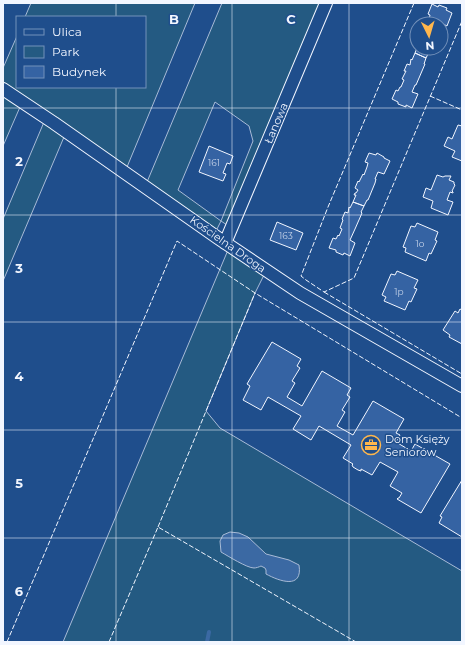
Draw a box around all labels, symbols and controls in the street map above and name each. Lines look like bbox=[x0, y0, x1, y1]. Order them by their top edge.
text: B bbox=[169, 11, 179, 27]
text: C bbox=[286, 11, 296, 27]
legend bbox=[16, 16, 146, 88]
north arrow bbox=[409, 16, 449, 56]
text: Ulica bbox=[52, 24, 82, 39]
text: N bbox=[425, 39, 435, 53]
text: Park bbox=[52, 44, 80, 59]
text: Budynek bbox=[52, 64, 107, 79]
street label: Łanowa bbox=[261, 100, 291, 146]
text: 2 bbox=[15, 153, 23, 169]
house number: 161 bbox=[208, 157, 220, 168]
street label: Kościelna Droga bbox=[187, 213, 269, 275]
house number: 163 bbox=[279, 230, 293, 241]
house number: 1o bbox=[416, 238, 425, 249]
text: 3 bbox=[14, 260, 23, 276]
house number: 1p bbox=[394, 286, 404, 297]
text: 4 bbox=[15, 368, 24, 384]
place label: Dom Księży Seniorów bbox=[385, 432, 450, 459]
office icon: Dom Księży Seniorów bbox=[360, 434, 382, 456]
text: 5 bbox=[15, 475, 23, 491]
text: 6 bbox=[15, 583, 24, 599]

